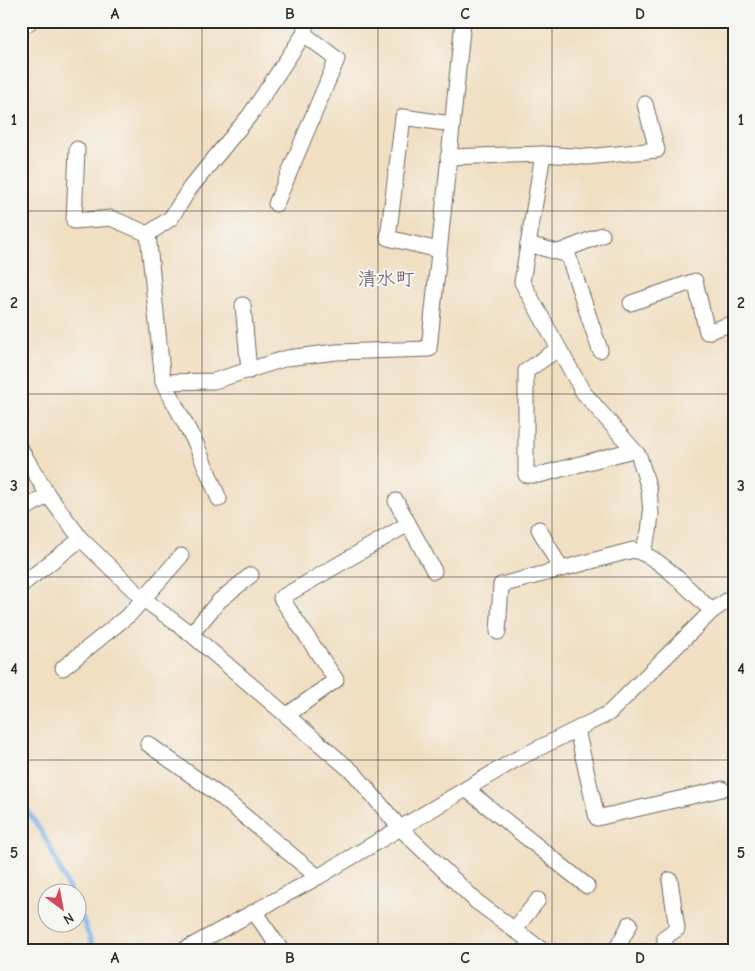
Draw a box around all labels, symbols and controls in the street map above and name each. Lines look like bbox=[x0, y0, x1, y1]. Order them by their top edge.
text: A bbox=[111, 5, 120, 23]
text: B bbox=[285, 5, 295, 23]
text: C bbox=[460, 5, 470, 23]
text: D bbox=[635, 5, 645, 23]
text: 1 bbox=[11, 111, 17, 129]
text: 1 bbox=[738, 111, 744, 129]
district label: 清水町 bbox=[357, 268, 415, 290]
text: 2 bbox=[10, 294, 18, 312]
text: 2 bbox=[737, 294, 745, 312]
text: 3 bbox=[10, 477, 18, 495]
text: 3 bbox=[737, 477, 745, 495]
text: 4 bbox=[10, 660, 18, 678]
text: 4 bbox=[737, 660, 745, 678]
text: 5 bbox=[10, 844, 18, 862]
text: 5 bbox=[737, 844, 745, 862]
north arrow bbox=[38, 884, 88, 934]
text: N bbox=[60, 909, 77, 928]
text: A bbox=[111, 949, 120, 967]
text: B bbox=[285, 949, 295, 967]
text: C bbox=[460, 949, 470, 967]
text: D bbox=[635, 949, 645, 967]

